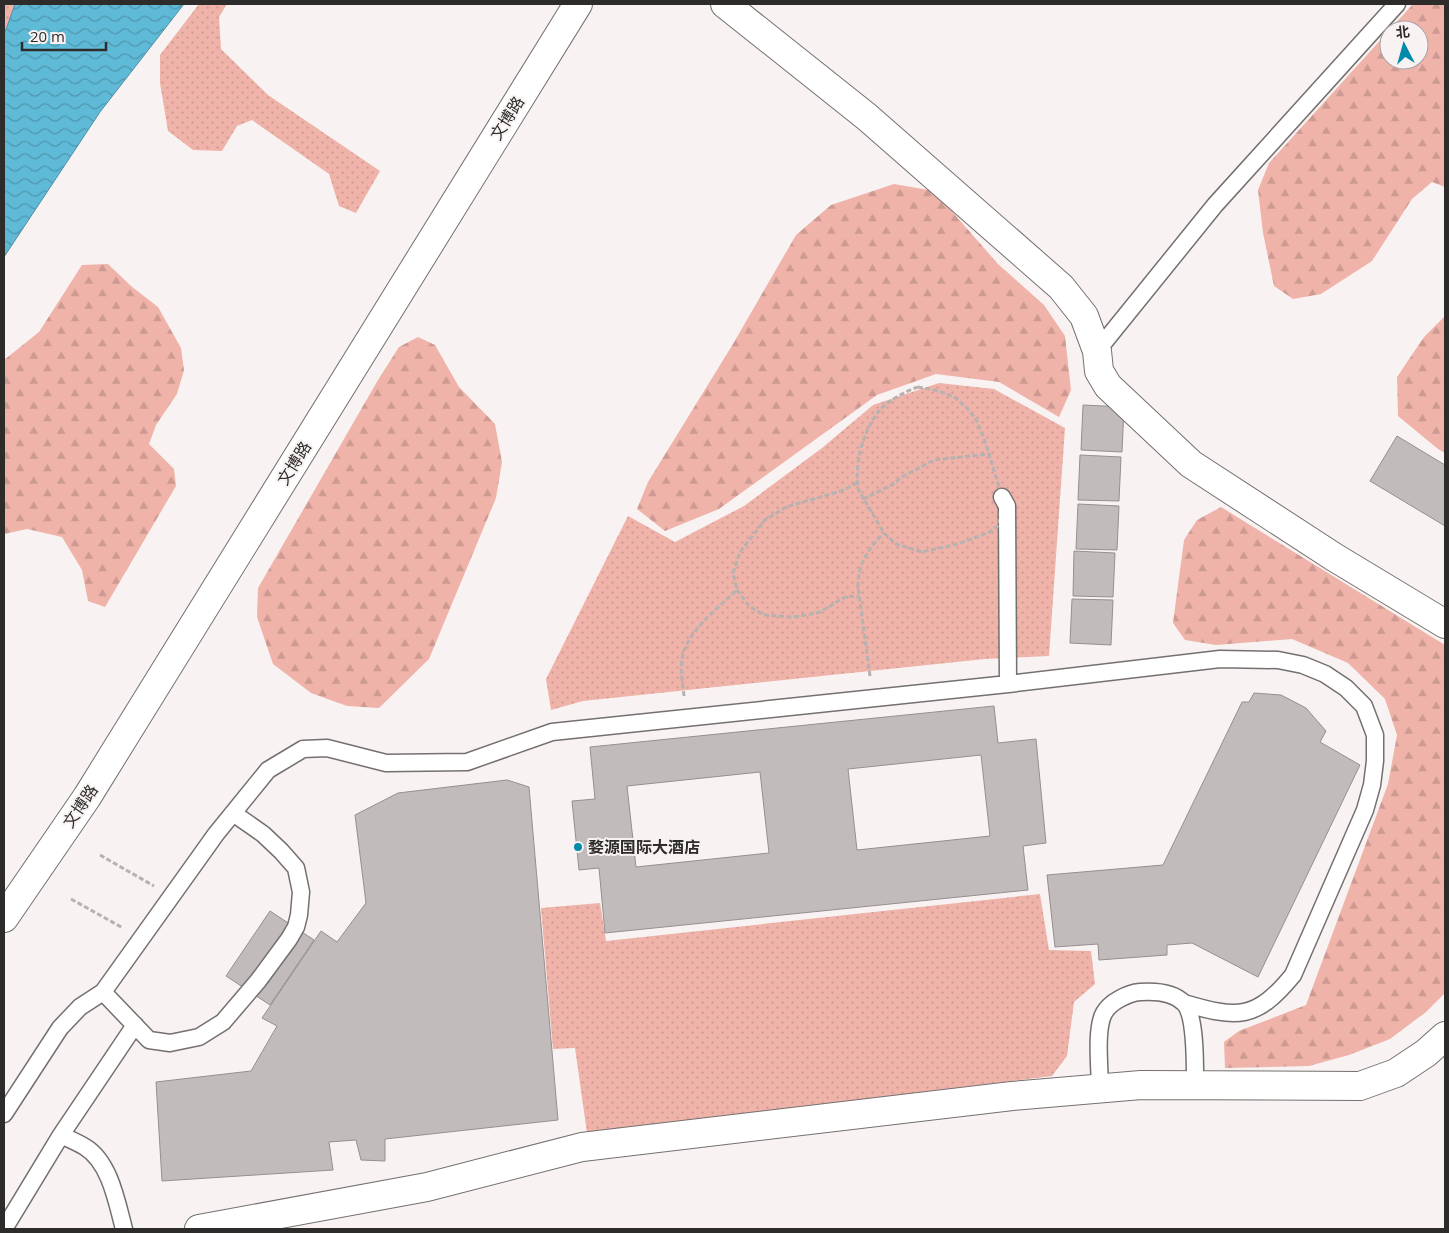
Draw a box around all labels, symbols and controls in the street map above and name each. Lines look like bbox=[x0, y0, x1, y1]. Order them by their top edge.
scale bar bbox=[22, 20, 106, 52]
north arrow bbox=[1379, 20, 1429, 70]
text: 北 bbox=[1395, 21, 1411, 42]
text: 20 m bbox=[30, 26, 65, 46]
street label: 文博路 bbox=[485, 92, 529, 144]
street label: 文博路 bbox=[272, 437, 316, 489]
street label: 文博路 bbox=[57, 780, 103, 832]
place label: 婺源国际大酒店 bbox=[588, 836, 700, 858]
marker: 婺源国际大酒店 bbox=[572, 841, 584, 853]

